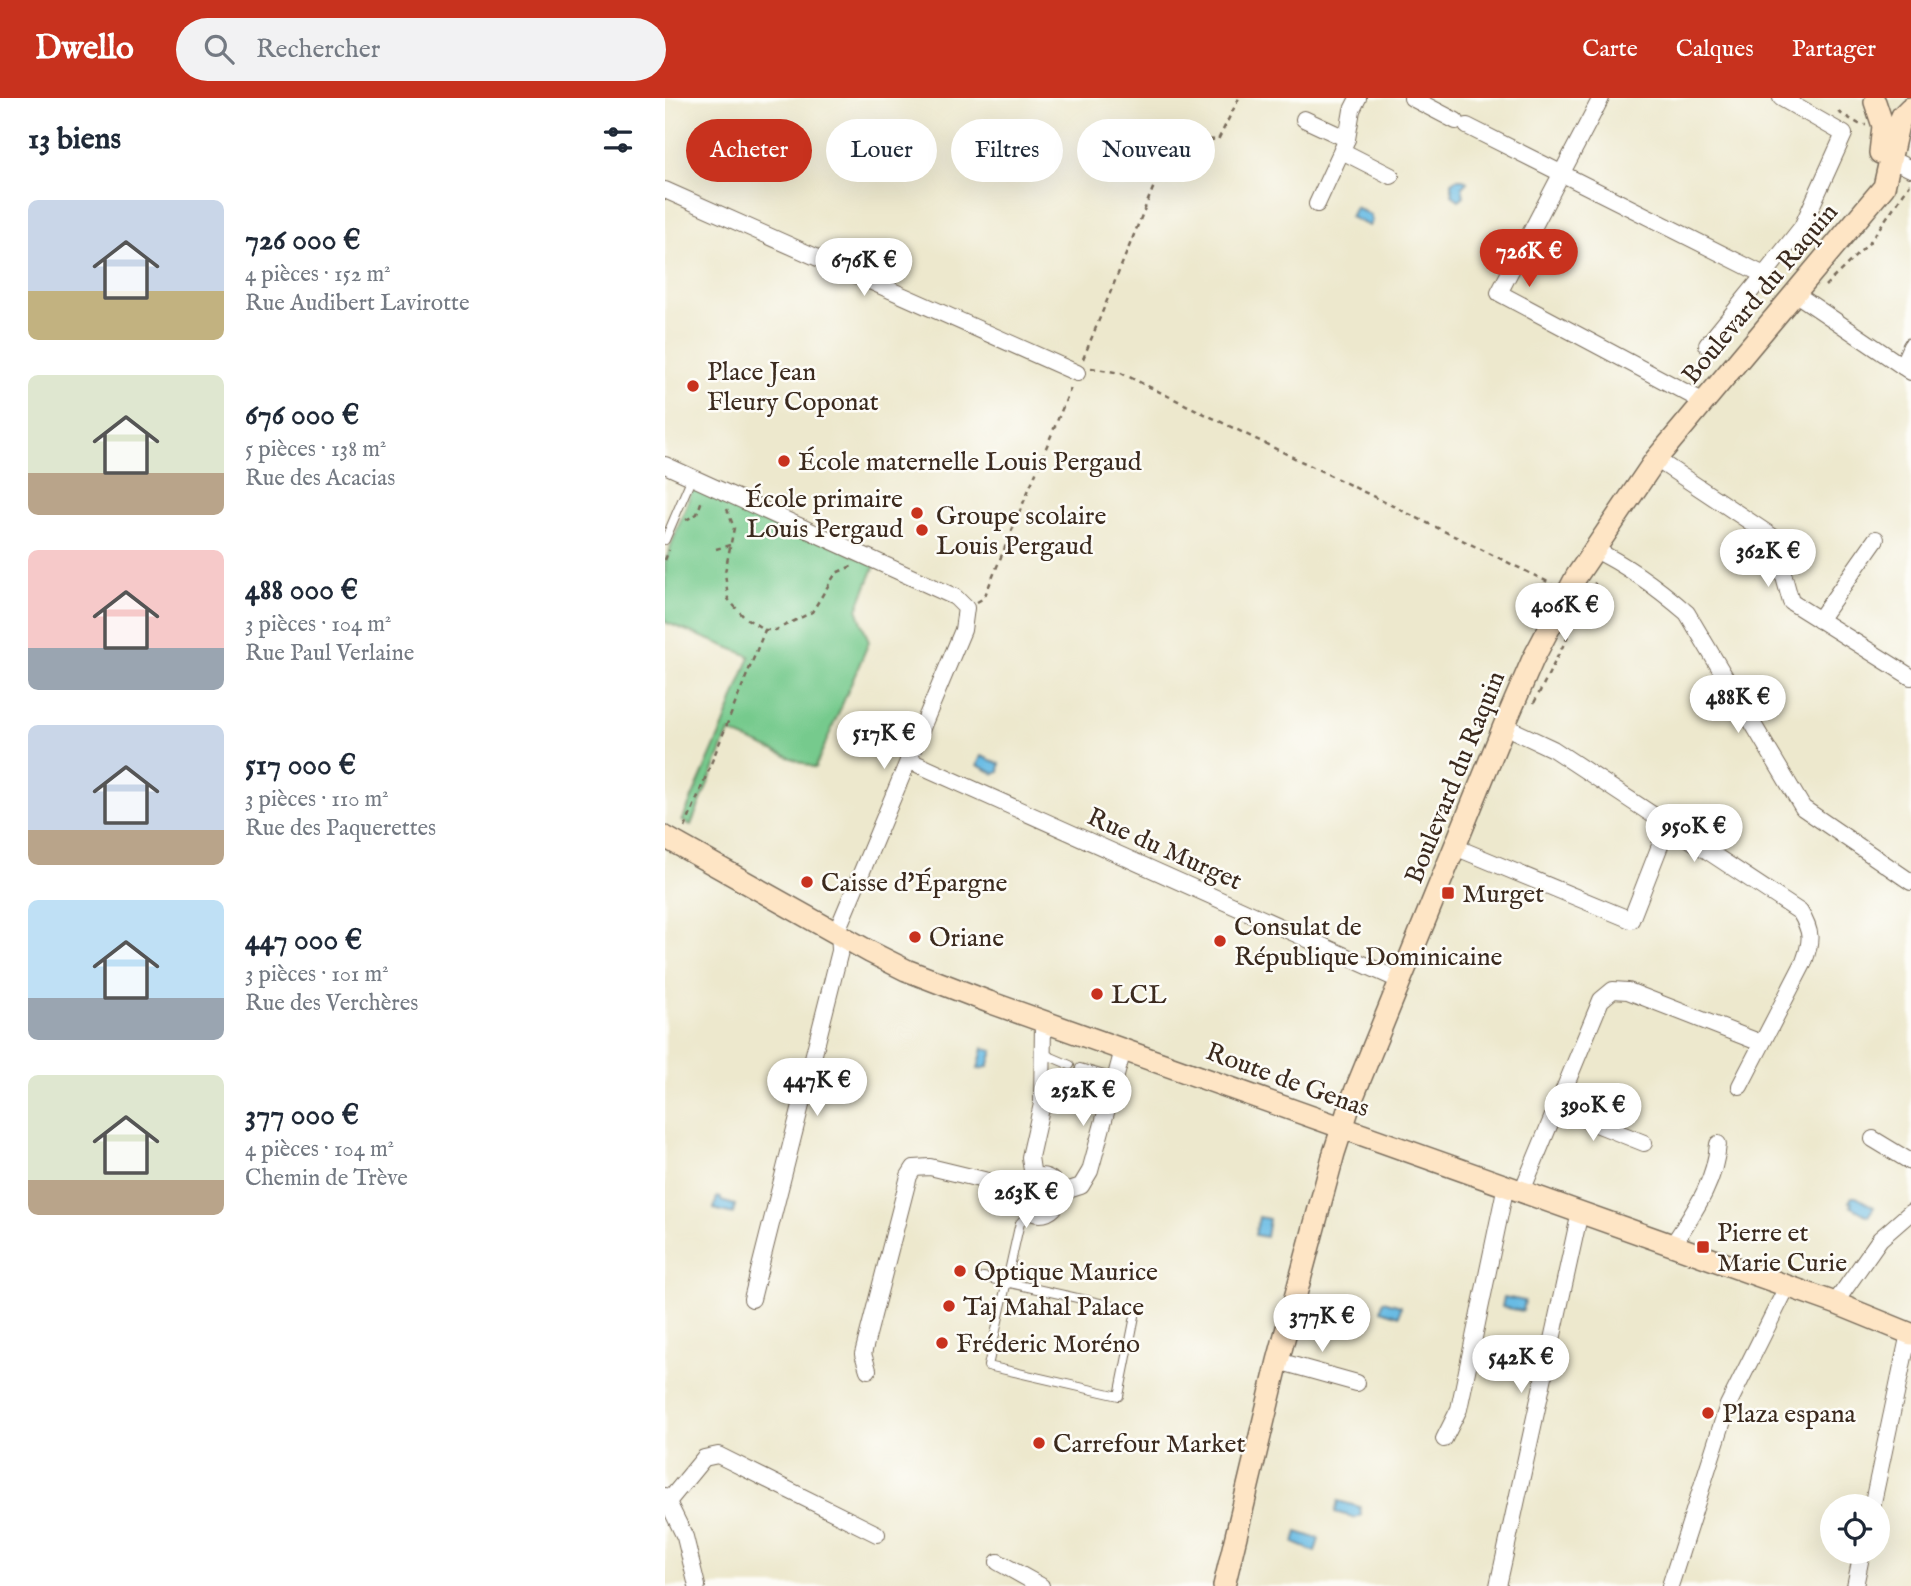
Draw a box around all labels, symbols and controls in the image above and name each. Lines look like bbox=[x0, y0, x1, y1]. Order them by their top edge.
search box bbox=[176, 18, 666, 81]
text: Dwello bbox=[35, 28, 134, 70]
icon: search bbox=[200, 30, 238, 68]
text: Rechercher bbox=[256, 33, 380, 66]
text: Carte bbox=[1582, 34, 1638, 65]
text: Calques bbox=[1676, 34, 1754, 65]
text: Partager bbox=[1792, 34, 1876, 65]
chip: Acheter bbox=[686, 119, 812, 182]
chip: Louer bbox=[826, 119, 937, 182]
chip: Filtres bbox=[951, 119, 1063, 182]
chip: Nouveau bbox=[1077, 119, 1215, 182]
text: 13 biens bbox=[28, 121, 121, 159]
icon: filters bbox=[599, 121, 637, 159]
street label: Boulevard du Raquin bbox=[1675, 197, 1846, 391]
text: 726 000 € bbox=[245, 222, 361, 260]
icon: home bbox=[84, 228, 168, 312]
pin: 726K € bbox=[1472, 230, 1586, 289]
text: 726K € bbox=[1496, 237, 1562, 266]
pin: 676K € bbox=[807, 238, 921, 298]
text: 676K € bbox=[831, 246, 897, 275]
text: 4 pièces · 152 m² bbox=[245, 260, 391, 289]
text: Rue Audibert Lavirotte bbox=[245, 289, 470, 318]
place label: Place Jean Fleury Coponat bbox=[707, 356, 879, 419]
marker: Place Jean Fleury Coponat bbox=[685, 378, 701, 394]
text: 676 000 € bbox=[245, 397, 359, 435]
icon: home bbox=[84, 403, 168, 487]
text: 5 pièces · 138 m² bbox=[245, 435, 386, 464]
place label: École maternelle Louis Pergaud bbox=[798, 446, 1142, 479]
marker: École maternelle Louis Pergaud bbox=[776, 453, 792, 469]
text: Rue des Acacias bbox=[245, 464, 395, 493]
place label: École primaire Louis Pergaud bbox=[745, 483, 903, 546]
place label: Groupe scolaire Louis Pergaud bbox=[936, 500, 1106, 563]
marker: École primaire Louis Pergaud bbox=[909, 505, 925, 521]
marker: Groupe scolaire Louis Pergaud bbox=[914, 522, 930, 538]
pin: 362K € bbox=[1711, 530, 1825, 589]
text: 362K € bbox=[1736, 537, 1800, 566]
text: 488 000 € bbox=[245, 572, 358, 610]
icon: home bbox=[84, 578, 168, 662]
pin: 406K € bbox=[1508, 584, 1622, 643]
text: 406K € bbox=[1531, 591, 1599, 620]
text: 3 pièces · 104 m² bbox=[245, 610, 391, 639]
text: Rue Paul Verlaine bbox=[245, 639, 414, 668]
street label: Boulevard du Raquin bbox=[1398, 666, 1513, 889]
pin: 488K € bbox=[1681, 676, 1795, 735]
text: 488K € bbox=[1706, 683, 1770, 712]
pin: 517K € bbox=[827, 712, 941, 771]
text: 517K € bbox=[853, 719, 915, 748]
text: 517 000 € bbox=[245, 747, 356, 785]
icon: home bbox=[84, 753, 168, 837]
text: 3 pièces · 110 m² bbox=[245, 785, 389, 814]
street label: Rue du Murget bbox=[1082, 801, 1247, 898]
pin: 950K € bbox=[1637, 804, 1751, 864]
text: 950K € bbox=[1662, 812, 1726, 841]
text: Rue des Paquerettes bbox=[245, 814, 436, 843]
place label: Caisse d'Épargne bbox=[821, 867, 1007, 900]
marker: Caisse d'Épargne bbox=[799, 874, 815, 890]
place label: Murget bbox=[1462, 878, 1544, 911]
marker: Murget bbox=[1440, 885, 1456, 901]
place label: Consulat de République Dominicaine bbox=[1234, 911, 1503, 974]
text: 447 000 € bbox=[245, 922, 362, 960]
place label: Oriane bbox=[929, 922, 1004, 955]
icon: home bbox=[84, 928, 168, 1012]
marker: Oriane bbox=[907, 929, 923, 945]
marker: Consulat de République Dominicaine bbox=[1212, 933, 1228, 949]
text: 3 pièces · 101 m² bbox=[245, 960, 389, 989]
place label: LCL bbox=[1111, 979, 1167, 1012]
marker: LCL bbox=[1089, 986, 1105, 1002]
text: Rue des Verchères bbox=[245, 989, 418, 1018]
street label: Route de Genas bbox=[1201, 1036, 1374, 1125]
pin: 447K € bbox=[760, 1058, 874, 1118]
text: 447K € bbox=[783, 1066, 851, 1095]
pin: 252K € bbox=[1026, 1068, 1140, 1128]
text: 252K € bbox=[1051, 1076, 1115, 1105]
pin: 390K € bbox=[1536, 1084, 1650, 1143]
text: 390K € bbox=[1560, 1091, 1626, 1120]
text: 377 000 € bbox=[245, 1097, 359, 1135]
icon: home bbox=[84, 1103, 168, 1187]
text: 4 pièces · 104 m² bbox=[245, 1135, 394, 1164]
text: Chemin de Trève bbox=[245, 1164, 408, 1193]
pin: 263K € bbox=[969, 1170, 1083, 1230]
text: 263K € bbox=[994, 1178, 1058, 1207]
place label: Pierre et Marie Curie bbox=[1717, 1217, 1847, 1280]
marker: Pierre et Marie Curie bbox=[1695, 1239, 1711, 1255]
place label: Optique Maurice bbox=[974, 1256, 1158, 1289]
marker: Optique Maurice bbox=[952, 1263, 968, 1279]
place label: Taj Mahal Palace bbox=[963, 1291, 1144, 1324]
pin: 377K € bbox=[1265, 1294, 1379, 1354]
marker: Taj Mahal Palace bbox=[941, 1298, 957, 1314]
text: 377K € bbox=[1289, 1302, 1355, 1331]
place label: Fréderic Moréno bbox=[956, 1328, 1140, 1361]
marker: Fréderic Moréno bbox=[934, 1335, 950, 1351]
pin: 542K € bbox=[1464, 1336, 1578, 1395]
text: 542K € bbox=[1488, 1343, 1554, 1372]
place label: Plaza espana bbox=[1722, 1398, 1857, 1431]
marker: Plaza espana bbox=[1700, 1405, 1716, 1421]
place label: Carrefour Market bbox=[1053, 1428, 1246, 1461]
marker: Carrefour Market bbox=[1031, 1435, 1047, 1451]
map controls bbox=[1820, 1494, 1890, 1564]
button: locate bbox=[1820, 1494, 1890, 1564]

